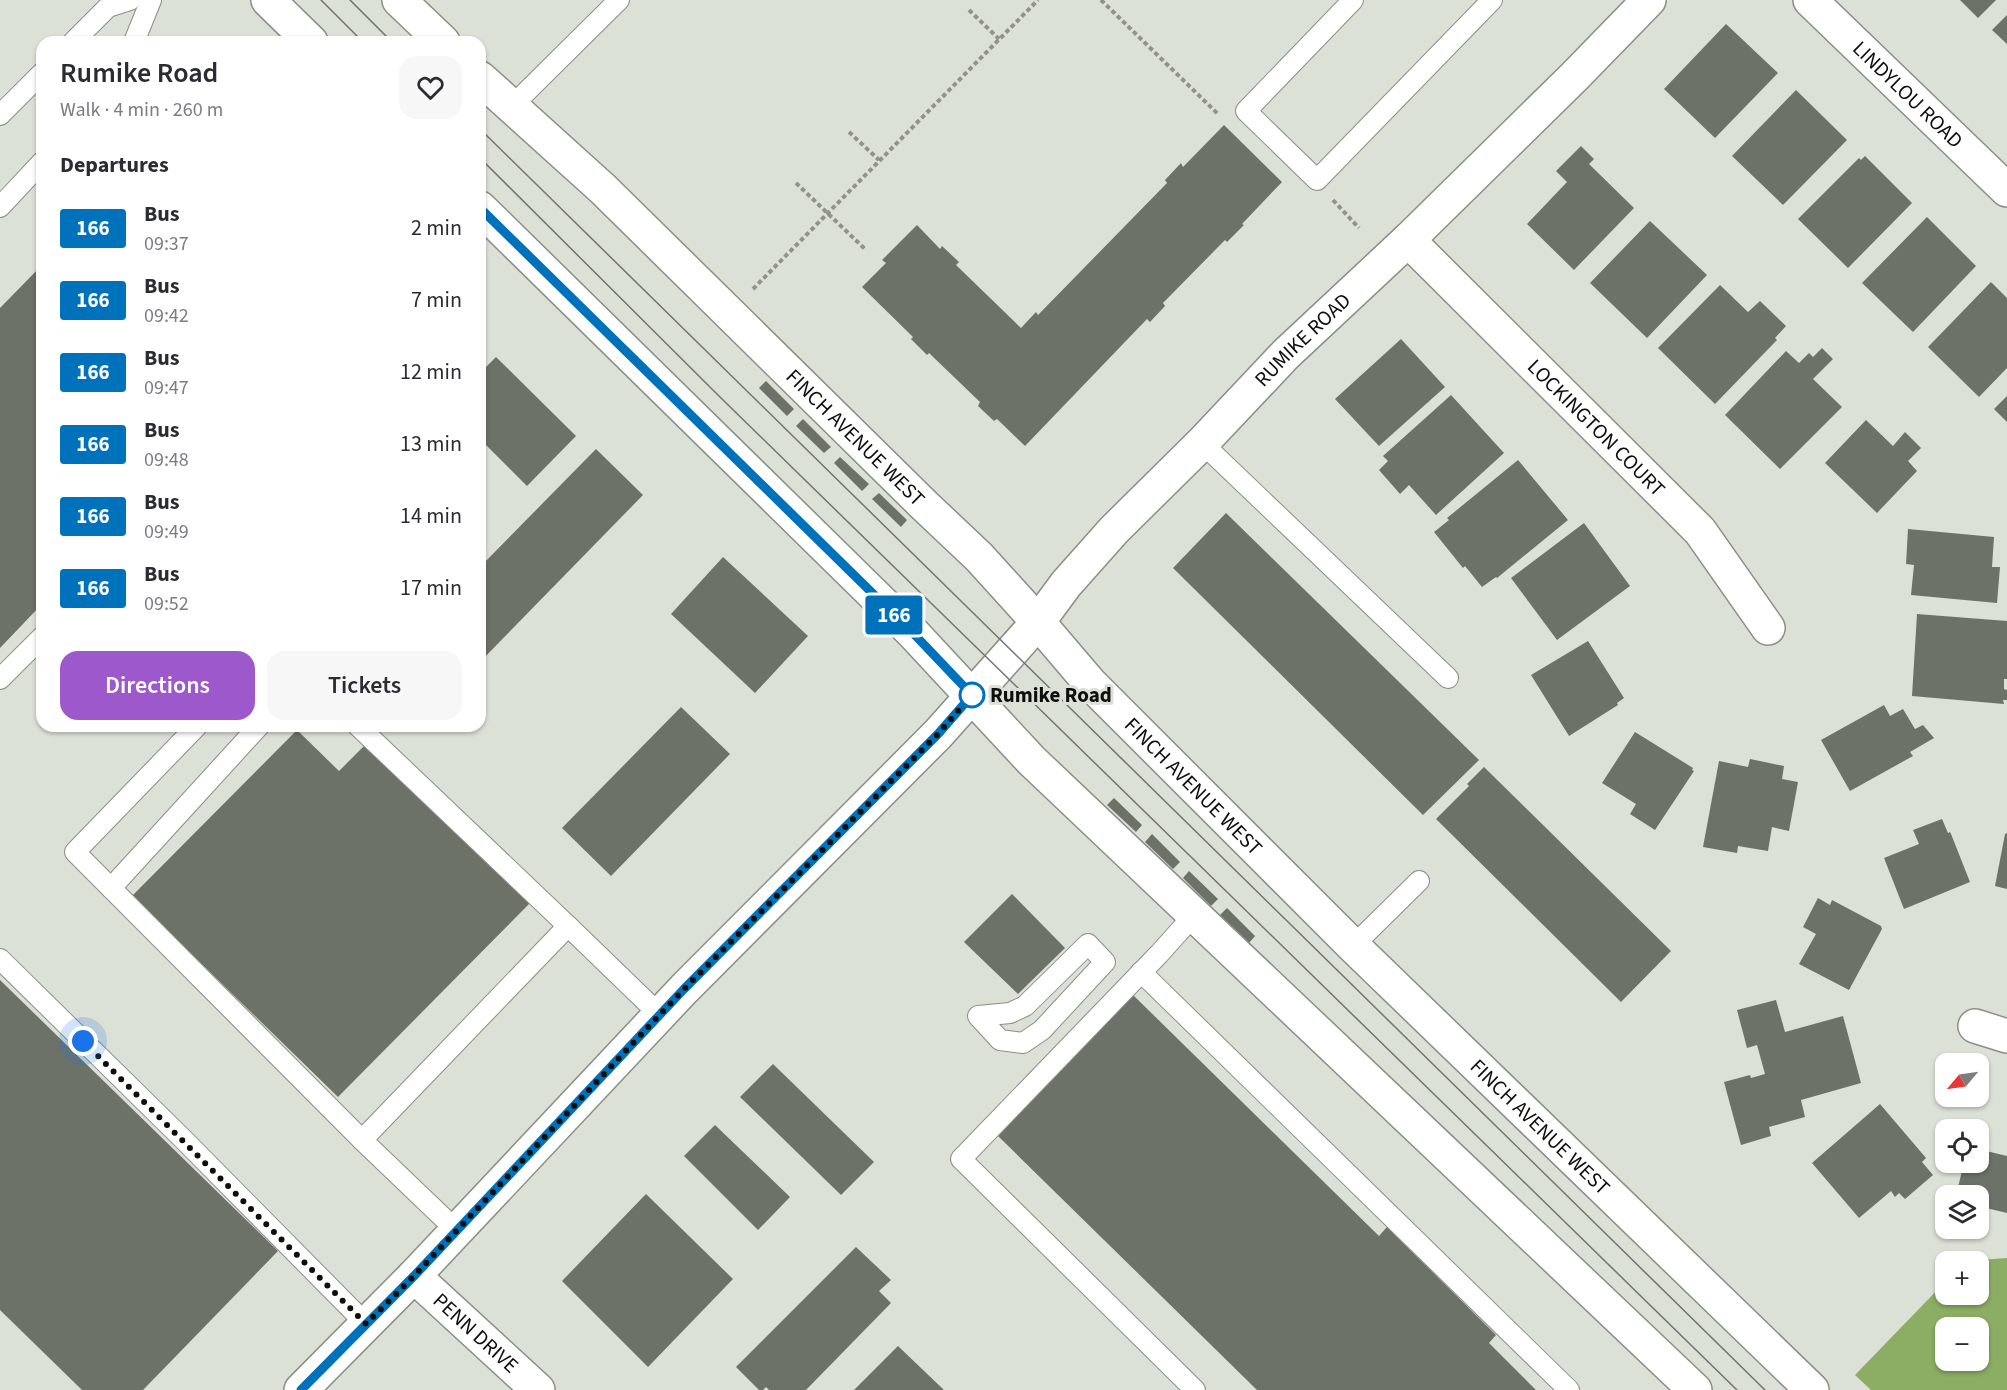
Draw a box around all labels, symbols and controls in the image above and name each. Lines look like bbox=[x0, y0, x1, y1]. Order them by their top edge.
street label: LINDYLOU ROAD bbox=[1846, 34, 1970, 155]
text: Rumike Road bbox=[60, 53, 218, 93]
button: heart bbox=[399, 56, 462, 119]
text: Walk · 4 min · 260 m bbox=[60, 96, 223, 124]
text: Departures bbox=[60, 149, 169, 181]
text: Bus bbox=[144, 198, 180, 230]
text: 2 min bbox=[411, 212, 462, 244]
text: 166 bbox=[76, 213, 110, 243]
text: 09:37 bbox=[144, 230, 189, 258]
text: Bus bbox=[144, 270, 180, 302]
text: 7 min bbox=[411, 284, 462, 316]
text: 166 bbox=[76, 285, 110, 315]
street label: RUMIKE ROAD bbox=[1248, 286, 1357, 393]
text: 09:42 bbox=[144, 302, 189, 330]
text: Bus bbox=[144, 342, 180, 374]
street label: LOCKINGTON COURT bbox=[1521, 352, 1672, 503]
text: 12 min bbox=[400, 356, 462, 388]
text: 166 bbox=[76, 357, 110, 387]
street label: FINCH AVENUE WEST bbox=[779, 362, 932, 513]
text: 09:47 bbox=[144, 374, 189, 402]
text: Bus bbox=[144, 414, 180, 446]
text: 13 min bbox=[400, 428, 462, 460]
text: 166 bbox=[76, 429, 110, 459]
text: 09:48 bbox=[144, 446, 189, 474]
text: Bus bbox=[144, 486, 180, 518]
text: 14 min bbox=[400, 500, 462, 532]
text: 166 bbox=[76, 501, 110, 531]
text: 09:49 bbox=[144, 518, 189, 546]
text: Bus bbox=[144, 558, 180, 590]
text: 17 min bbox=[400, 572, 462, 604]
text: 166 bbox=[76, 573, 110, 603]
text: 09:52 bbox=[144, 590, 189, 618]
line badge: 166 bbox=[860, 596, 928, 634]
text: 166 bbox=[877, 600, 911, 630]
button: Directions bbox=[60, 651, 255, 720]
button: Tickets bbox=[267, 651, 462, 720]
place label: Rumike Road bbox=[990, 680, 1112, 710]
marker: Rumike Road bbox=[959, 682, 985, 708]
street label: FINCH AVENUE WEST bbox=[1118, 711, 1269, 862]
your location bbox=[68, 1026, 98, 1056]
street label: FINCH AVENUE WEST bbox=[1463, 1052, 1617, 1202]
north arrow bbox=[1935, 1053, 1989, 1107]
map controls bbox=[1935, 1053, 1989, 1371]
button: locate bbox=[1935, 1119, 1989, 1173]
button: layers bbox=[1935, 1185, 1989, 1239]
button: + bbox=[1935, 1251, 1989, 1305]
street label: PENN DRIVE bbox=[426, 1286, 525, 1380]
button: − bbox=[1935, 1317, 1989, 1371]

